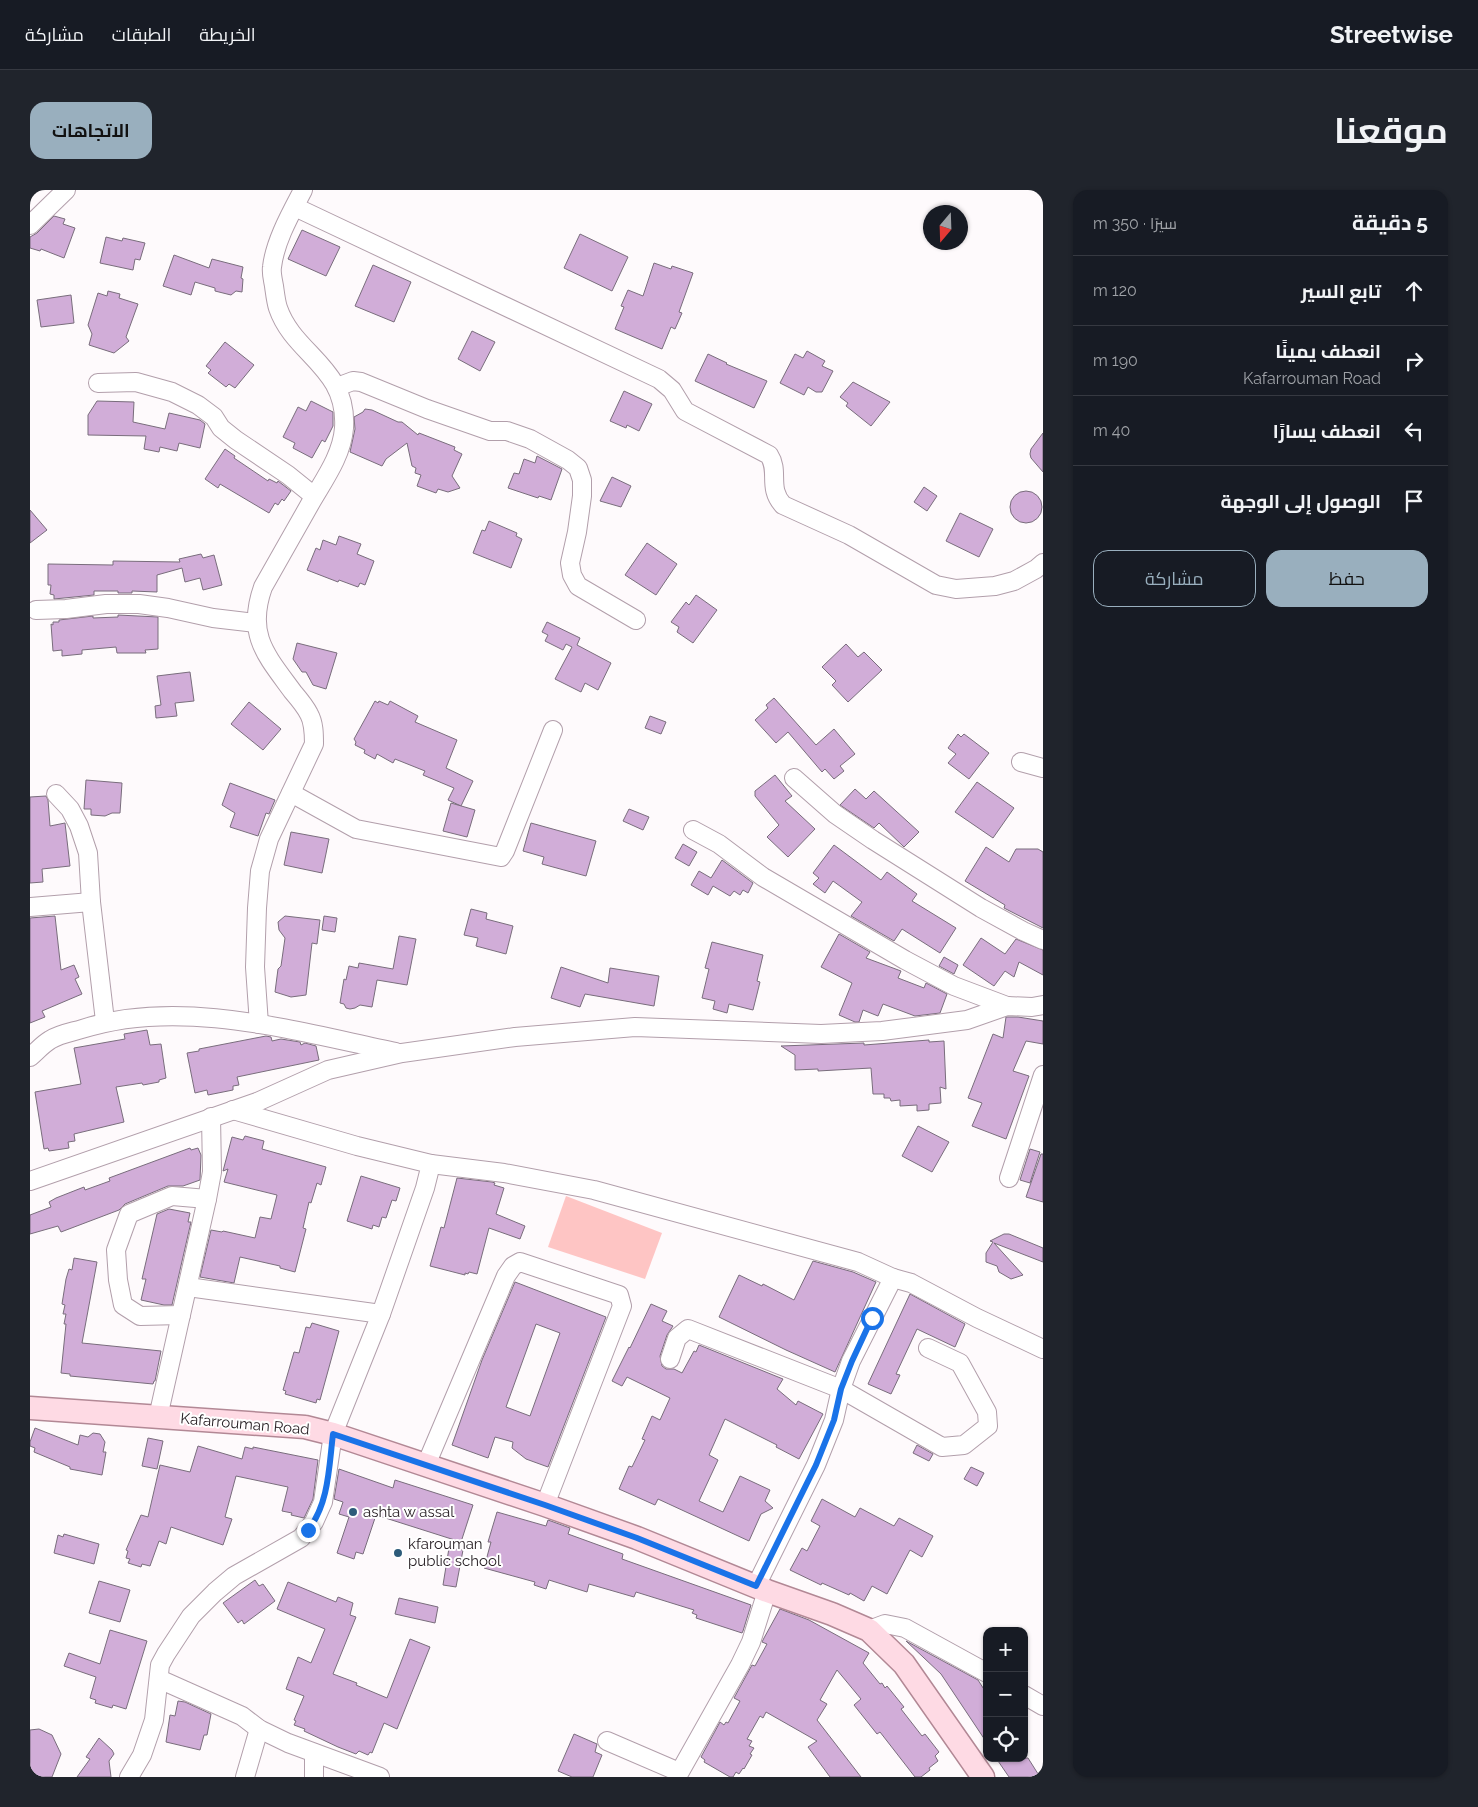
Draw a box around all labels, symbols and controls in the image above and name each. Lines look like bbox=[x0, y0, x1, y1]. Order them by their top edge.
text: Streetwise bbox=[1330, 20, 1453, 49]
text: مشاركة bbox=[25, 24, 84, 45]
text: الطبقات bbox=[112, 24, 171, 45]
text: الخريطة bbox=[199, 24, 256, 45]
button: الاتجاهات bbox=[30, 102, 152, 159]
text: موقعنا bbox=[1334, 110, 1448, 151]
north arrow bbox=[923, 205, 968, 250]
text: 5 دقيقة bbox=[1352, 210, 1428, 235]
text: سيرًا · 350 m bbox=[1093, 214, 1177, 233]
icon: ahead bbox=[1400, 277, 1428, 305]
text: تابع السير bbox=[1301, 280, 1381, 302]
text: 120 m bbox=[1093, 281, 1137, 300]
text: انعطف يمينًا bbox=[1275, 340, 1381, 362]
icon: right bbox=[1400, 347, 1428, 375]
text: 190 m bbox=[1093, 351, 1138, 370]
text: Kafarrouman Road bbox=[1243, 369, 1381, 388]
icon: left bbox=[1400, 417, 1428, 445]
text: انعطف يسارًا bbox=[1273, 420, 1381, 442]
text: 40 m bbox=[1093, 421, 1130, 440]
icon: arrive bbox=[1400, 487, 1428, 515]
text: الوصول إلى الوجهة bbox=[1221, 490, 1381, 512]
button: مشاركة bbox=[1093, 550, 1256, 607]
button: حفظ bbox=[1266, 550, 1428, 607]
route start bbox=[861, 1307, 884, 1330]
street label: Kafarrouman Road bbox=[180, 1409, 310, 1439]
place label: ashta w assal bbox=[363, 1503, 455, 1521]
marker: ashta w assal bbox=[347, 1506, 359, 1518]
route end bbox=[297, 1519, 320, 1542]
place label: kfarouman public school bbox=[408, 1535, 502, 1570]
marker: kfarouman public school bbox=[392, 1547, 404, 1559]
map controls bbox=[983, 1627, 1028, 1762]
button: + bbox=[983, 1627, 1028, 1672]
button: − bbox=[983, 1672, 1028, 1717]
button: locate bbox=[983, 1717, 1028, 1762]

